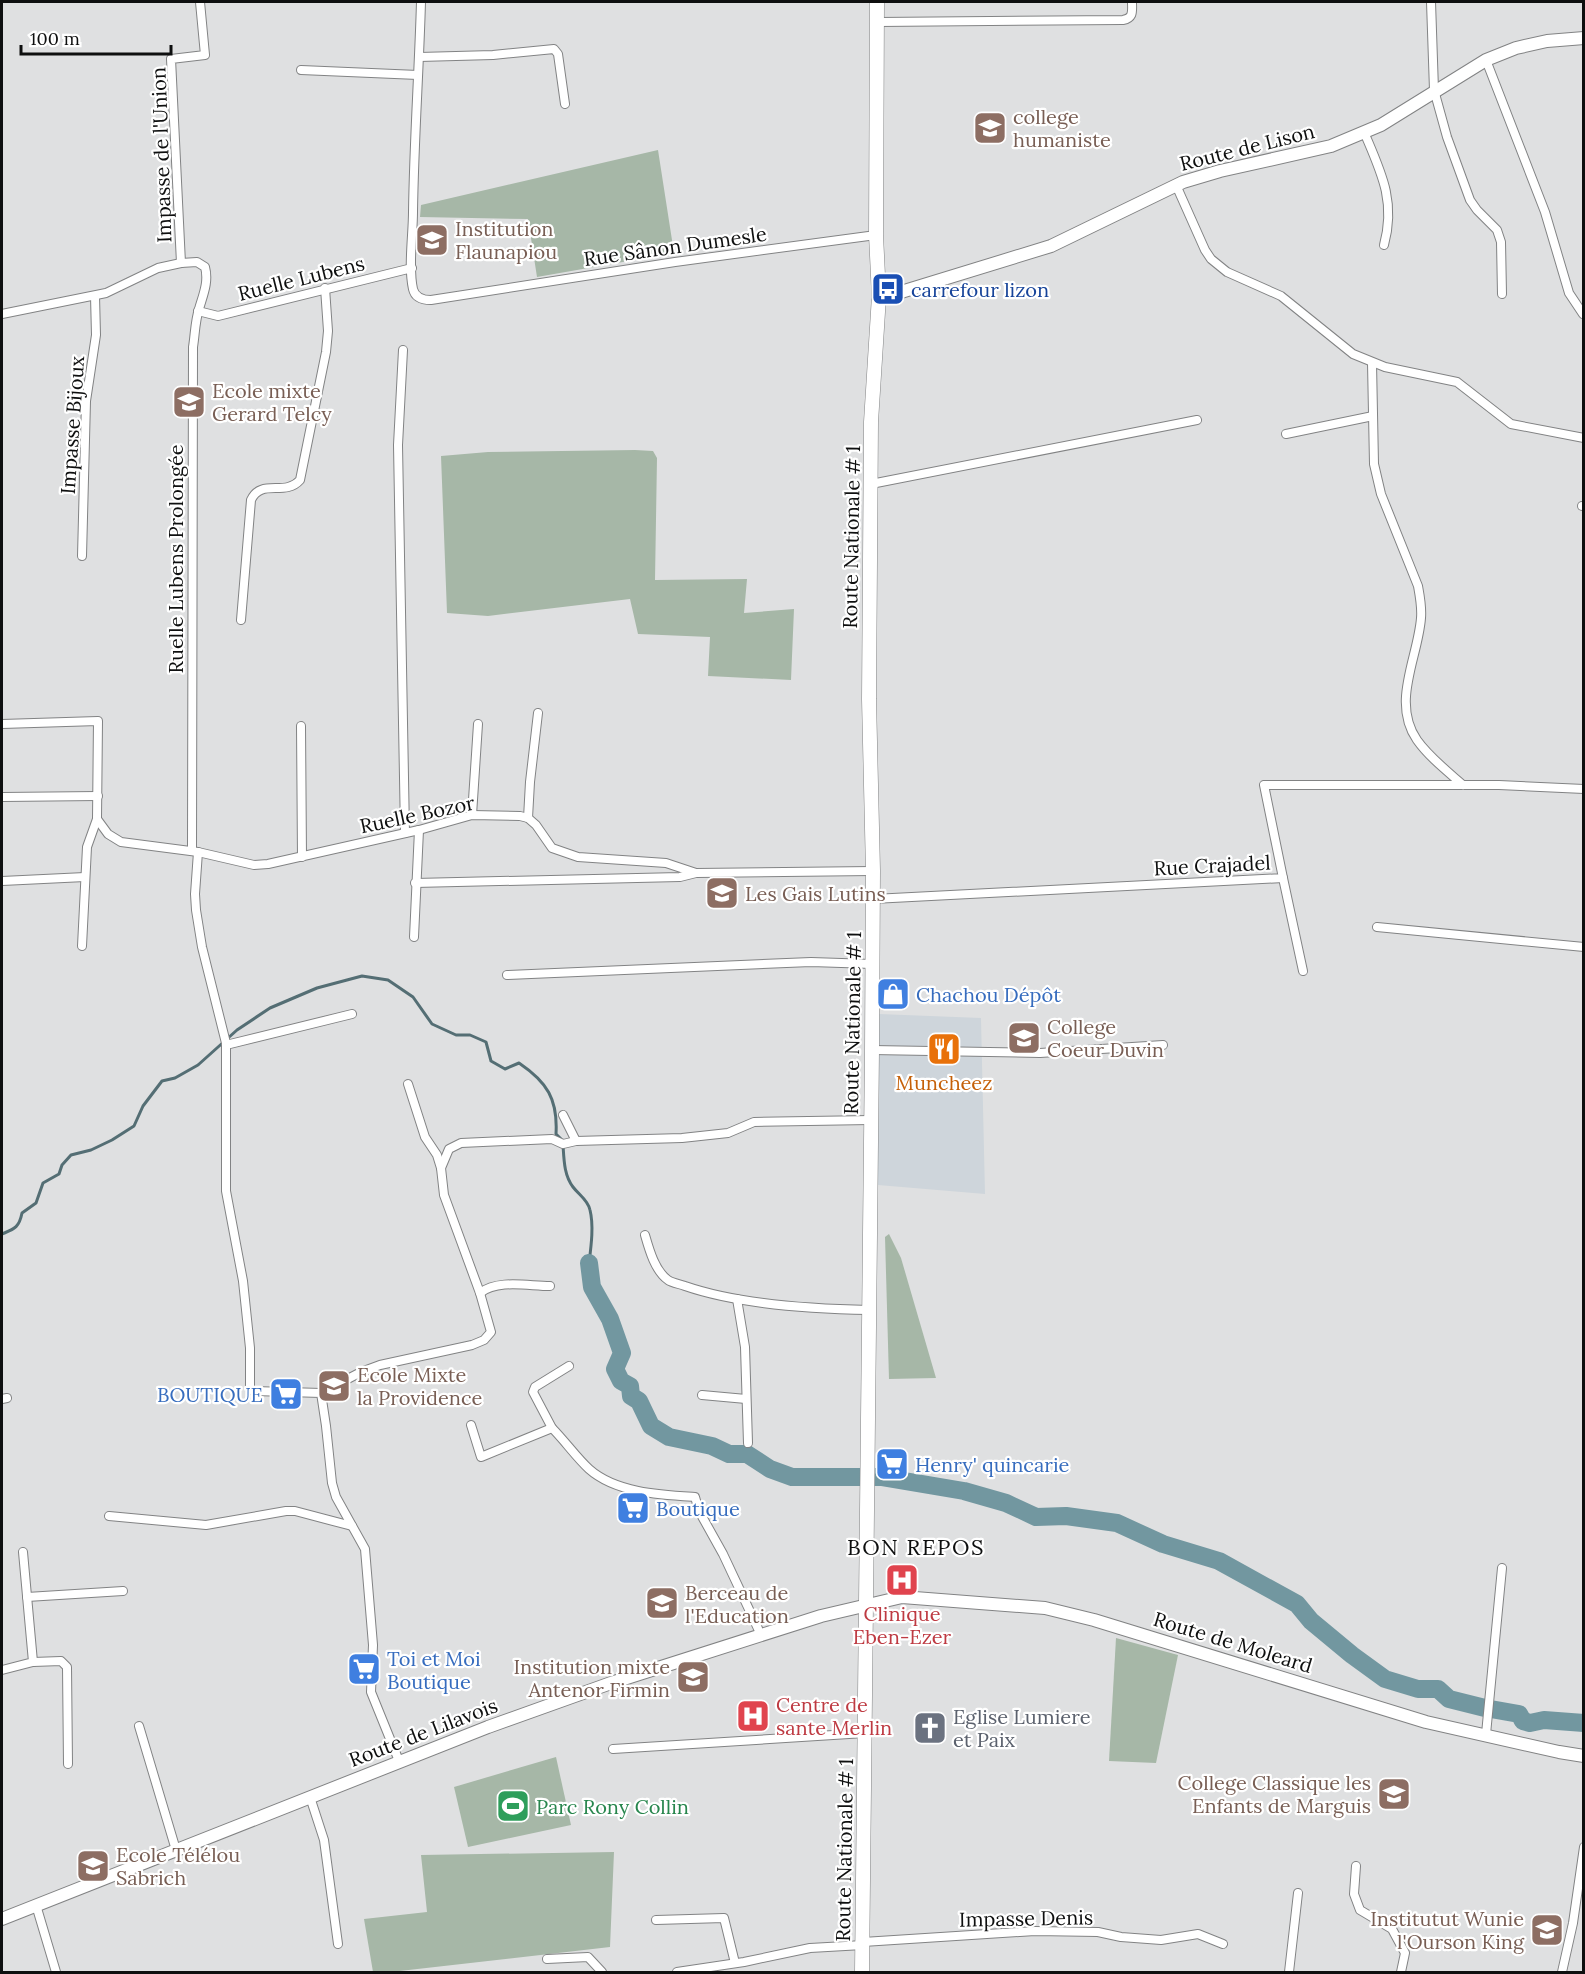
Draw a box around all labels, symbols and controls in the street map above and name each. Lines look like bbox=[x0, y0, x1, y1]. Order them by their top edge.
scale bar bbox=[21, 18, 171, 56]
text: 100 m bbox=[30, 27, 80, 50]
street label: Impasse de l'Union bbox=[145, 67, 177, 243]
place label: college humaniste bbox=[1013, 104, 1111, 152]
school or university icon: college humaniste bbox=[972, 110, 1008, 146]
street label: Route de Lison bbox=[1177, 118, 1317, 176]
place label: Institution Flaunapiou bbox=[455, 216, 557, 264]
street label: Rue Sânon Dumesle bbox=[582, 221, 768, 271]
school or university icon: Institution Flaunapiou bbox=[414, 222, 450, 258]
street label: Ruelle Lubens bbox=[235, 250, 367, 306]
bus stop icon: carrefour lizon bbox=[870, 271, 906, 307]
place label: carrefour lizon bbox=[911, 277, 1049, 302]
street label: Impasse Bijoux bbox=[55, 355, 89, 495]
place label: Ecole mixte Gerard Telcy bbox=[212, 378, 332, 426]
school or university icon: Ecole mixte Gerard Telcy bbox=[171, 384, 207, 420]
street label: Ruelle Lubens Prolongée bbox=[163, 444, 188, 674]
street label: Route Nationale # 1 bbox=[837, 445, 865, 629]
street label: Ruelle Bozor bbox=[357, 790, 477, 838]
street label: Rue Crajadel bbox=[1153, 849, 1271, 881]
school or university icon: Les Gais Lutins bbox=[704, 875, 740, 911]
place label: Les Gais Lutins bbox=[745, 881, 886, 906]
street label: Route Nationale # 1 bbox=[838, 931, 866, 1115]
shop icon: Chachou Dépôt bbox=[875, 976, 911, 1012]
place label: Chachou Dépôt bbox=[916, 982, 1061, 1007]
place label: College Coeur Duvin bbox=[1047, 1014, 1164, 1062]
school or university icon: College Coeur Duvin bbox=[1006, 1020, 1042, 1056]
restaurant icon: Muncheez bbox=[926, 1031, 962, 1067]
place label: Muncheez bbox=[896, 1070, 992, 1095]
place label: Ecole Mixte la Providence bbox=[357, 1362, 482, 1410]
school or university icon: Ecole Mixte la Providence bbox=[316, 1368, 352, 1404]
supermarket icon: BOUTIQUE bbox=[268, 1376, 304, 1412]
place label: BOUTIQUE bbox=[157, 1382, 263, 1407]
supermarket icon: Henry' quincarie bbox=[874, 1446, 910, 1482]
place label: Henry' quincarie bbox=[915, 1452, 1070, 1477]
supermarket icon: Boutique bbox=[615, 1490, 651, 1526]
place label: Boutique bbox=[656, 1496, 740, 1521]
district label: BON REPOS bbox=[847, 1533, 985, 1561]
hospital icon: Clinique Eben-Ezer bbox=[884, 1562, 920, 1598]
place label: Berceau de l'Education bbox=[685, 1580, 789, 1628]
school or university icon: Berceau de l'Education bbox=[644, 1585, 680, 1621]
place label: Clinique Eben-Ezer bbox=[853, 1601, 952, 1649]
street label: Route de Moleard bbox=[1150, 1606, 1316, 1678]
place label: Toi et Moi Boutique bbox=[387, 1646, 481, 1694]
supermarket icon: Toi et Moi Boutique bbox=[346, 1651, 382, 1687]
place label: Institution mixte Antenor Firmin bbox=[514, 1654, 670, 1702]
school or university icon: Institution mixte Antenor Firmin bbox=[675, 1659, 711, 1695]
street label: Route de Lilavois bbox=[345, 1692, 501, 1772]
place label: Centre de sante Merlin bbox=[776, 1692, 892, 1740]
hospital icon: Centre de sante Merlin bbox=[735, 1698, 771, 1734]
place label: Eglise Lumiere et Paix bbox=[953, 1704, 1091, 1752]
church icon: Eglise Lumiere et Paix bbox=[912, 1710, 948, 1746]
street label: Route Nationale # 1 bbox=[830, 1758, 858, 1942]
place label: College Classique les Enfants de Marguis bbox=[1178, 1770, 1371, 1818]
school or university icon: College Classique les Enfants de Marguis bbox=[1376, 1776, 1412, 1812]
sports icon: Parc Rony Collin bbox=[495, 1788, 531, 1824]
place label: Parc Rony Collin bbox=[536, 1794, 689, 1819]
place label: Ecole Télélou Sabrich bbox=[116, 1842, 240, 1890]
school or university icon: Ecole Télélou Sabrich bbox=[75, 1848, 111, 1884]
street label: Impasse Denis bbox=[959, 1904, 1093, 1932]
place label: Institutut Wunie l'Ourson King bbox=[1370, 1906, 1525, 1954]
school or university icon: Institutut Wunie l'Ourson King bbox=[1529, 1912, 1565, 1948]

